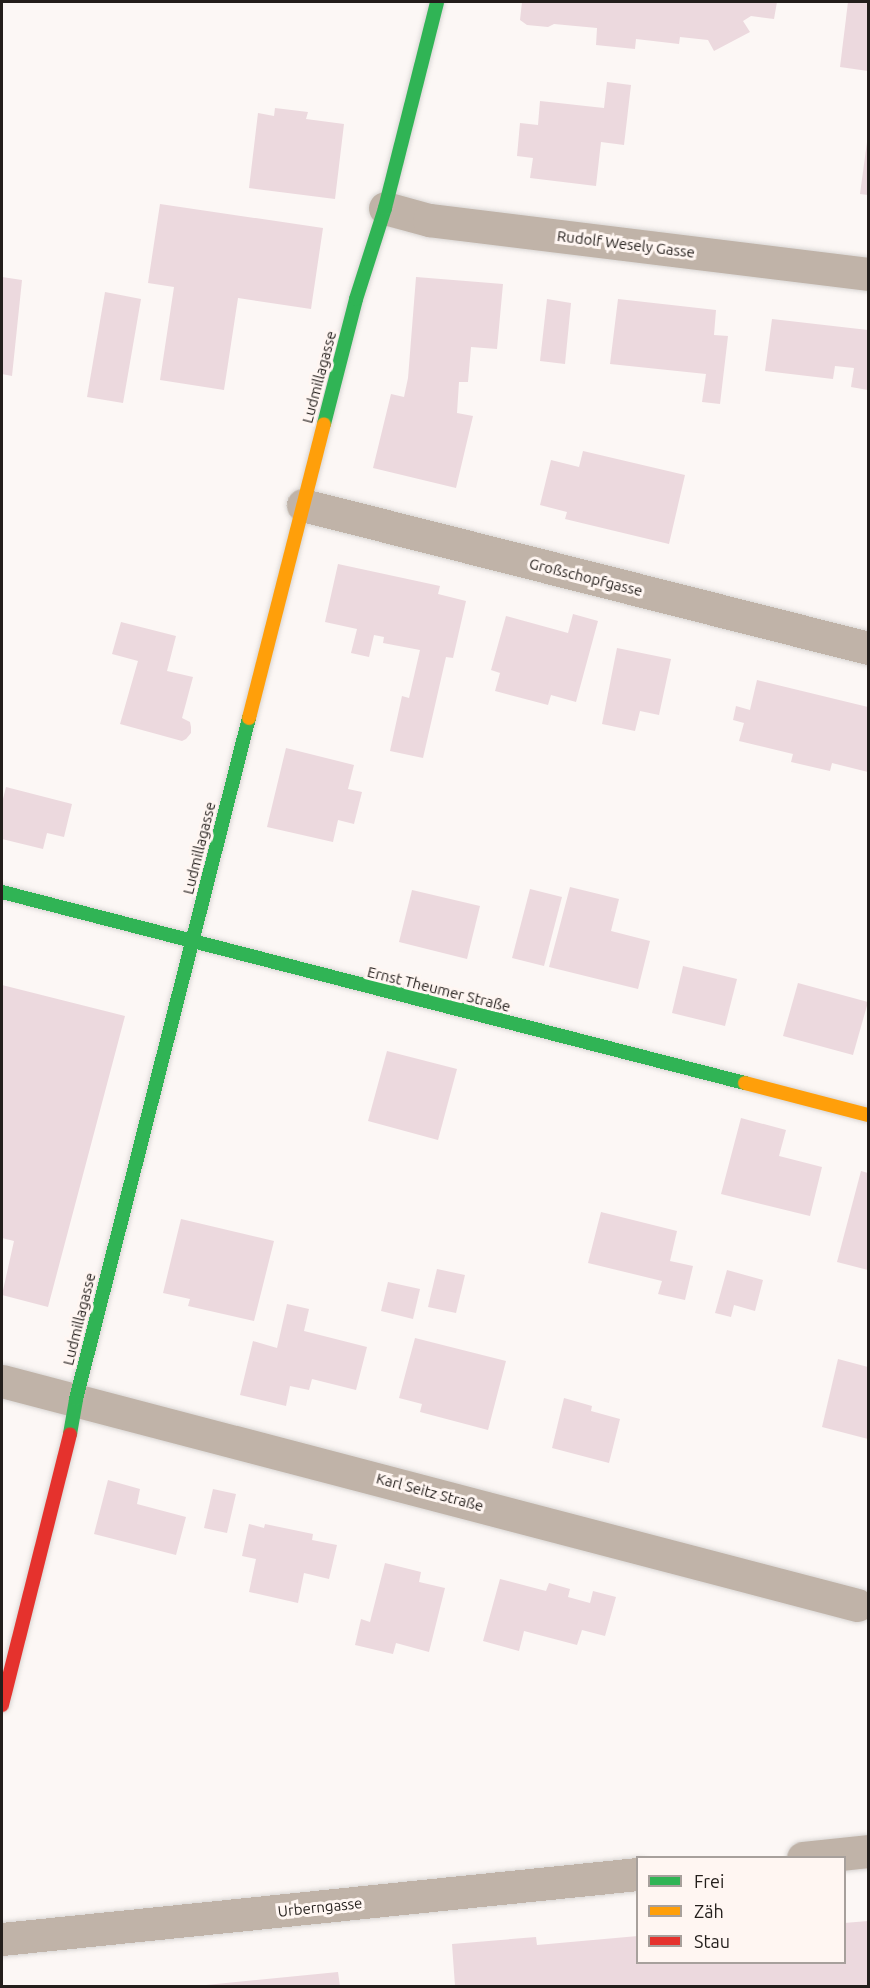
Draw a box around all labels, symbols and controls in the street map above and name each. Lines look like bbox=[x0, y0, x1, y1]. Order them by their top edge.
street label: Rudolf Wesely Gasse bbox=[556, 227, 696, 261]
street label: Ludmillagasse bbox=[298, 329, 340, 425]
street label: Großschopfgasse bbox=[527, 554, 645, 600]
street label: Ludmillagasse bbox=[179, 800, 219, 896]
street label: Ernst Theumer Straße bbox=[365, 962, 513, 1016]
street label: Ludmillagasse bbox=[59, 1271, 99, 1367]
street label: Karl Seitz Straße bbox=[374, 1469, 486, 1515]
legend bbox=[636, 1856, 846, 1964]
text: Frei bbox=[694, 1871, 724, 1891]
street label: Urberngasse bbox=[277, 1894, 363, 1920]
text: Zäh bbox=[694, 1901, 724, 1921]
text: Stau bbox=[694, 1931, 730, 1951]

